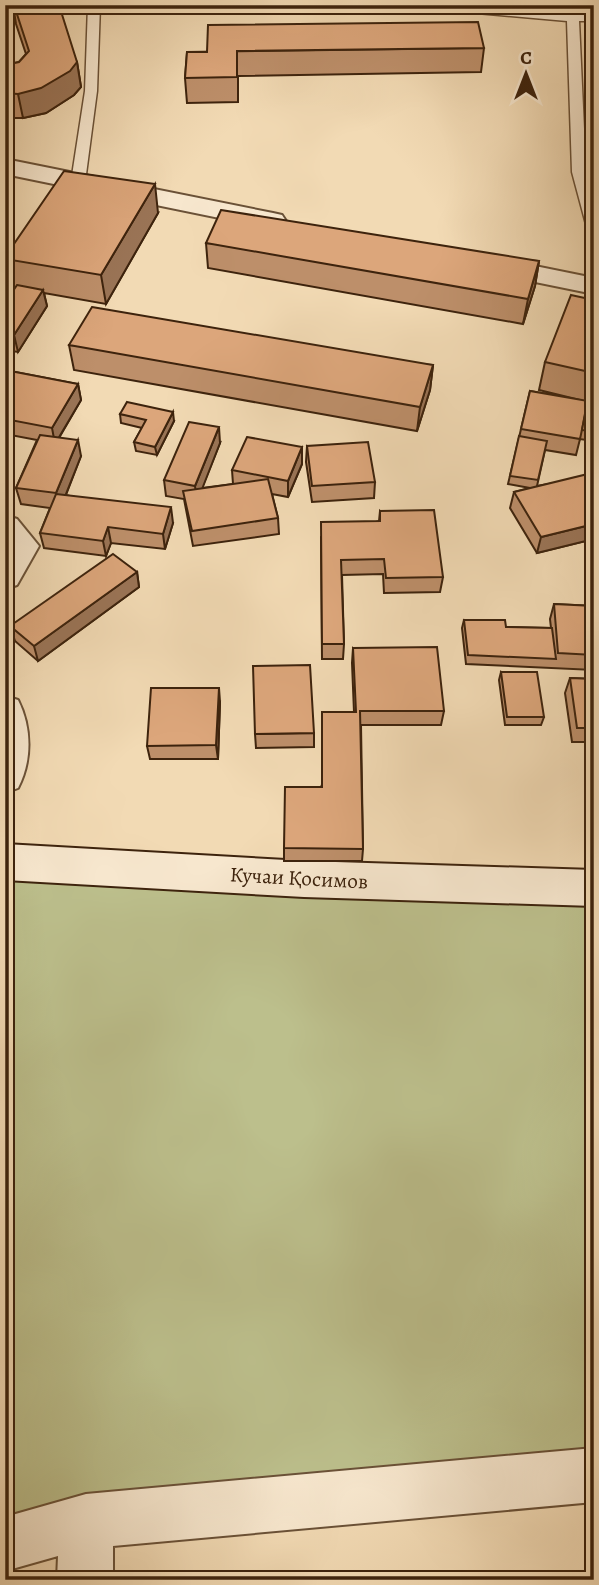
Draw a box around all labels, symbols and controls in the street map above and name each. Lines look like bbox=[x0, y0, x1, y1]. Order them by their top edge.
north arrow bbox=[490, 38, 560, 108]
text: С bbox=[520, 45, 532, 71]
street label: Кучаи Қосимов bbox=[229, 860, 369, 896]

